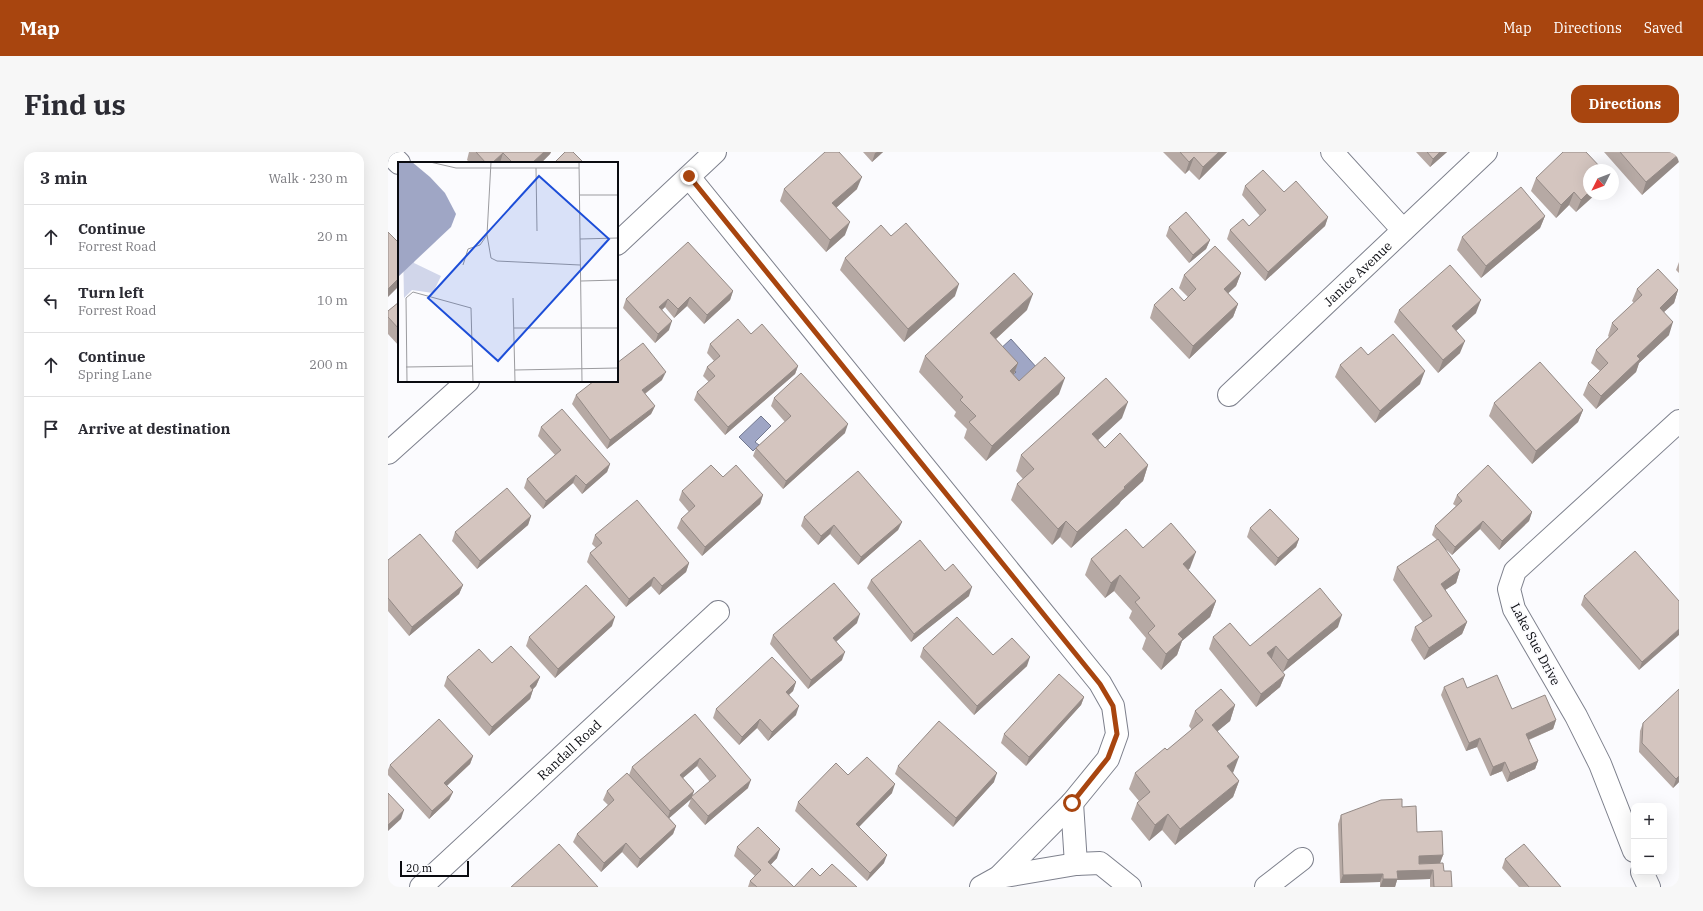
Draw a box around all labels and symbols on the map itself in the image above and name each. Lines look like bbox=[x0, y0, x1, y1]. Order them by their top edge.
inset map bbox=[398, 162, 618, 382]
north arrow bbox=[1583, 164, 1619, 200]
route end bbox=[680, 167, 698, 185]
street label: Janice Avenue bbox=[1320, 237, 1396, 310]
street label: Lake Sue Drive bbox=[1507, 600, 1564, 688]
street label: Randall Road bbox=[534, 716, 605, 784]
route start bbox=[1063, 794, 1081, 812]
scale bar bbox=[400, 859, 469, 878]

